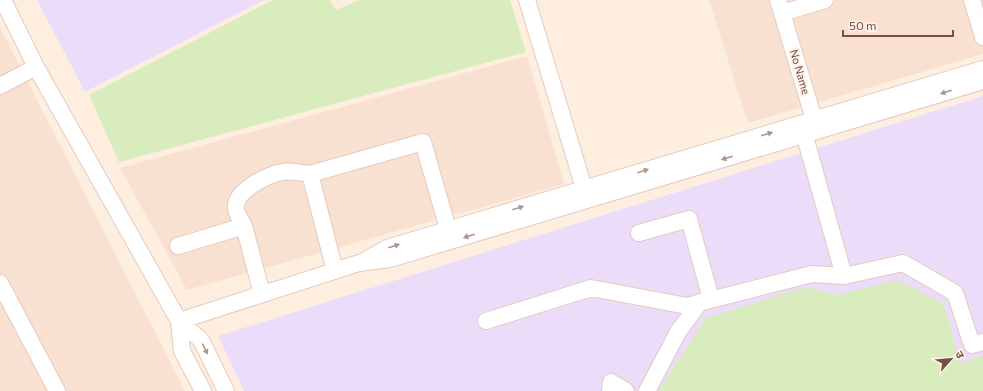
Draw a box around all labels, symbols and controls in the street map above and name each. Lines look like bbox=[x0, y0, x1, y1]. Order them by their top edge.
scale bar bbox=[843, 12, 953, 38]
text: 50 m bbox=[849, 18, 877, 32]
street label: No Name bbox=[788, 48, 813, 96]
one-way arrow bbox=[939, 89, 951, 95]
one-way arrow bbox=[761, 131, 773, 137]
one-way arrow bbox=[721, 155, 733, 161]
one-way arrow bbox=[637, 168, 649, 174]
one-way arrow bbox=[512, 205, 524, 211]
one-way arrow bbox=[462, 233, 474, 239]
one-way arrow bbox=[388, 242, 400, 248]
north arrow bbox=[931, 339, 971, 379]
one-way arrow bbox=[202, 344, 208, 355]
text: उ bbox=[953, 348, 968, 361]

